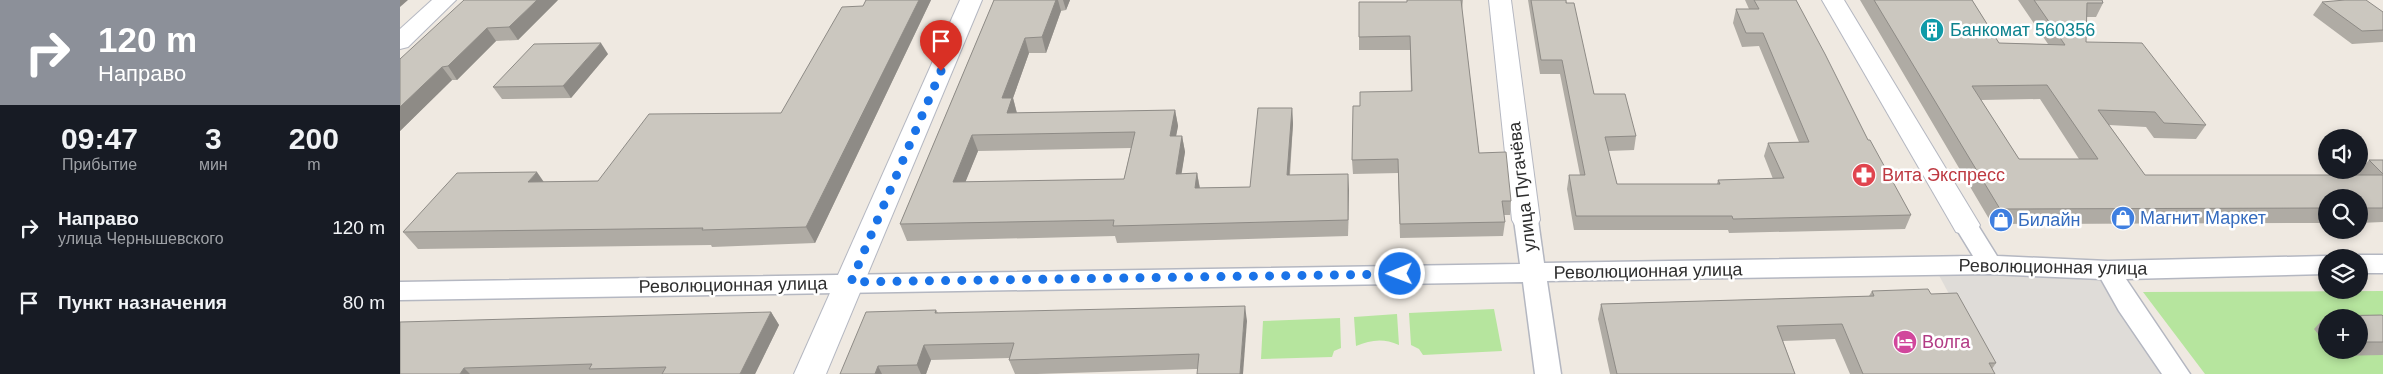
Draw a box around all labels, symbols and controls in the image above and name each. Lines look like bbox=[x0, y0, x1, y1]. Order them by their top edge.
building icon: Банкомат 560356 bbox=[1919, 17, 1945, 43]
icon: right bbox=[15, 20, 80, 85]
text: 120 m bbox=[98, 20, 197, 59]
pin bbox=[920, 20, 962, 71]
place label: Банкомат 560356 bbox=[1950, 20, 2095, 40]
icon: arrive bbox=[927, 27, 955, 55]
text: Направо bbox=[98, 61, 186, 86]
street label: улица Пугачёва bbox=[1504, 120, 1540, 253]
text: 09:47 bbox=[61, 122, 138, 155]
text: 3 bbox=[205, 122, 222, 155]
text: 200 bbox=[289, 122, 339, 155]
map controls bbox=[2318, 129, 2368, 359]
button: sound bbox=[2318, 129, 2368, 179]
text: Прибытие bbox=[62, 156, 137, 173]
text: мин bbox=[199, 156, 228, 173]
text: m bbox=[307, 156, 320, 173]
pharmacy icon: Вита Экспресс bbox=[1851, 162, 1877, 188]
place label: Вита Экспресс bbox=[1882, 165, 2005, 185]
button: search bbox=[2318, 189, 2368, 239]
shop icon: Магнит Маркет bbox=[2110, 205, 2136, 231]
shop icon: Билайн bbox=[1988, 207, 2014, 233]
text: Направо bbox=[58, 208, 139, 229]
place label: Магнит Маркет bbox=[2140, 208, 2266, 228]
place label: Билайн bbox=[2018, 210, 2080, 230]
icon: right bbox=[15, 214, 43, 242]
text: 120 m bbox=[332, 217, 385, 238]
text: улица Чернышевского bbox=[58, 230, 224, 247]
position arrow bbox=[1373, 247, 1425, 299]
button: layers bbox=[2318, 249, 2368, 299]
street label: Революционная улица bbox=[1958, 255, 2148, 279]
street label: Революционная улица bbox=[1553, 259, 1743, 283]
street label: Революционная улица bbox=[638, 273, 828, 297]
icon: arrive bbox=[15, 289, 43, 317]
text: Пункт назначения bbox=[58, 292, 227, 313]
text: 80 m bbox=[343, 292, 385, 313]
button: + bbox=[2318, 309, 2368, 359]
hotel icon: Волга bbox=[1892, 329, 1918, 355]
place label: Волга bbox=[1922, 332, 1971, 352]

